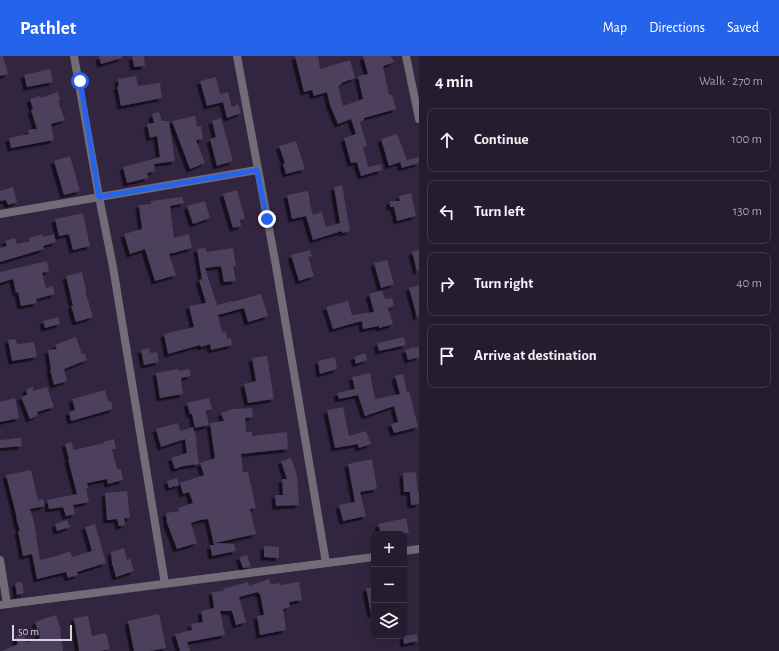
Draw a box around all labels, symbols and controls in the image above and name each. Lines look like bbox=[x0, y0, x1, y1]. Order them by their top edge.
text: Pathlet bbox=[20, 19, 76, 38]
text: Map bbox=[603, 21, 627, 35]
text: Directions bbox=[649, 21, 705, 35]
text: Saved bbox=[727, 21, 759, 35]
route start bbox=[71, 72, 89, 90]
text: 4 min bbox=[435, 73, 473, 90]
text: Walk · 270 m bbox=[699, 75, 763, 88]
icon: ahead bbox=[436, 129, 458, 151]
text: Continue bbox=[474, 132, 529, 147]
text: 100 m bbox=[731, 133, 762, 146]
icon: left bbox=[436, 201, 458, 223]
text: Turn left bbox=[474, 204, 525, 219]
text: 130 m bbox=[733, 205, 762, 218]
route end bbox=[258, 210, 276, 228]
icon: right bbox=[436, 273, 458, 295]
text: Turn right bbox=[474, 276, 533, 291]
text: 40 m bbox=[736, 277, 762, 290]
icon: arrive bbox=[436, 345, 458, 367]
text: Arrive at destination bbox=[474, 348, 597, 363]
map controls bbox=[371, 531, 407, 639]
button: + bbox=[371, 531, 407, 567]
button: − bbox=[371, 567, 407, 603]
button: layers bbox=[371, 603, 407, 639]
scale bar bbox=[12, 623, 72, 642]
text: 50 m bbox=[18, 626, 39, 637]

